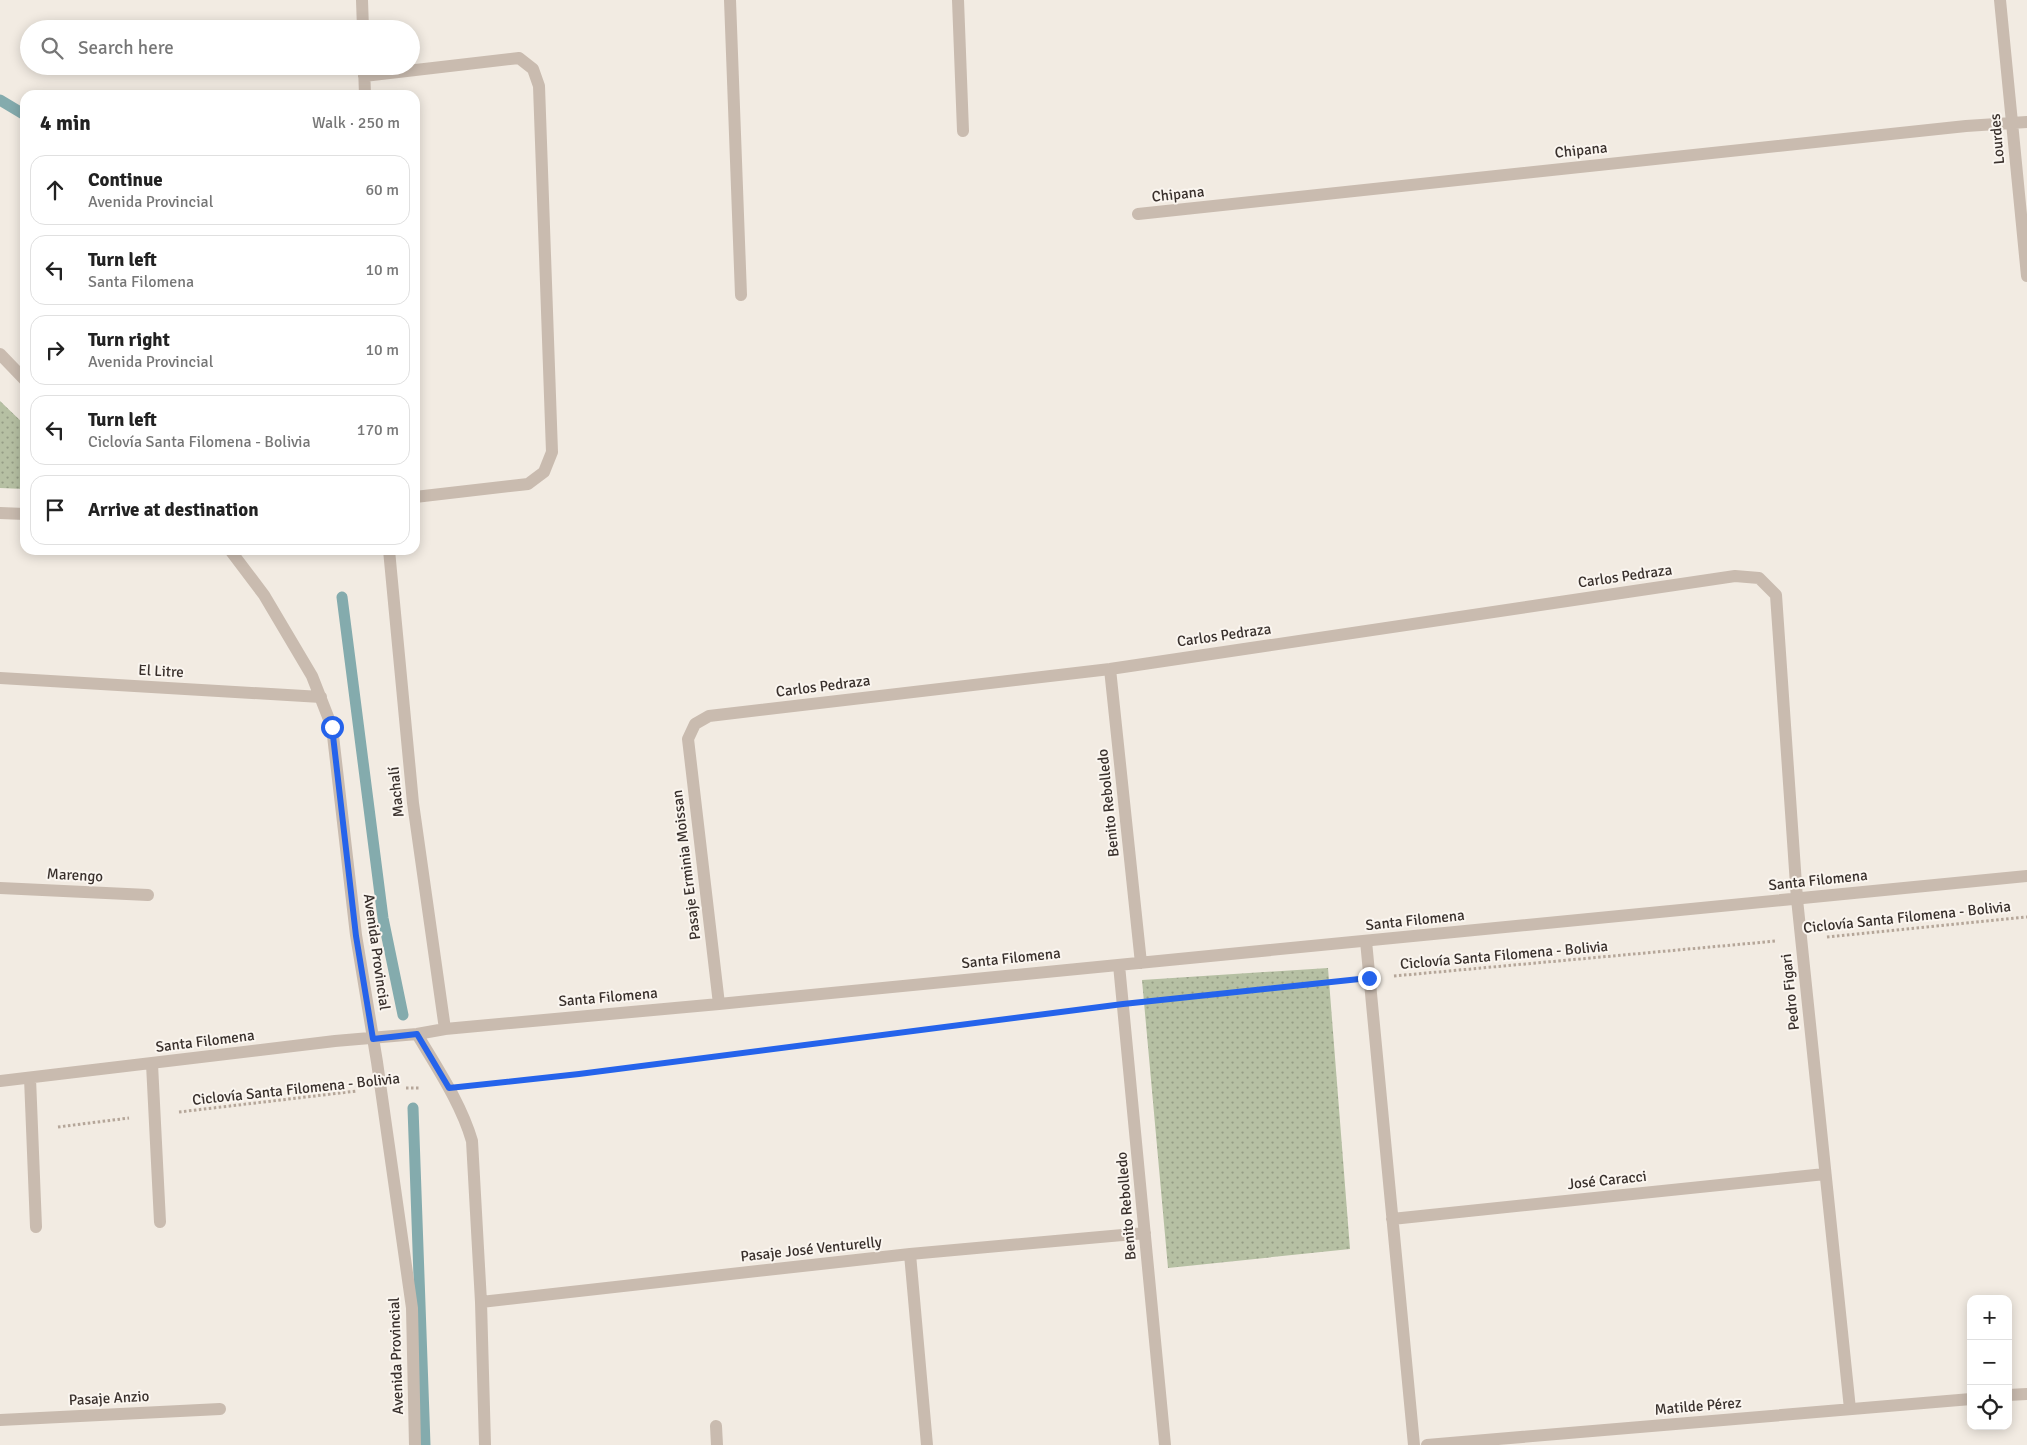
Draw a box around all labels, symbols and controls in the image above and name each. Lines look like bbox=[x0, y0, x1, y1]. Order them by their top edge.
search box bbox=[20, 20, 420, 75]
icon: search bbox=[38, 34, 66, 62]
text: Search here bbox=[78, 36, 174, 60]
text: 4 min bbox=[40, 110, 91, 136]
street label: Lourdes bbox=[1986, 112, 2008, 165]
text: Walk · 250 m bbox=[312, 113, 400, 133]
street label: Chipana bbox=[1554, 138, 1608, 162]
text: Continue bbox=[88, 168, 163, 192]
icon: ahead bbox=[41, 176, 69, 204]
text: 60 m bbox=[365, 180, 399, 200]
street label: Chipana bbox=[1151, 182, 1205, 206]
text: Avenida Provincial bbox=[88, 192, 213, 212]
text: Turn left bbox=[88, 248, 157, 272]
icon: left bbox=[41, 256, 69, 284]
text: 10 m bbox=[365, 260, 399, 280]
text: Santa Filomena bbox=[88, 272, 194, 292]
text: Turn right bbox=[88, 328, 170, 352]
icon: right bbox=[41, 336, 69, 364]
text: 10 m bbox=[365, 340, 399, 360]
text: Avenida Provincial bbox=[88, 352, 213, 372]
text: Turn left bbox=[88, 408, 157, 432]
icon: left bbox=[41, 416, 69, 444]
text: 170 m bbox=[357, 420, 399, 440]
text: Ciclovía Santa Filomena - Bolivia bbox=[88, 432, 311, 452]
icon: arrive bbox=[41, 496, 69, 524]
text: Arrive at destination bbox=[88, 498, 259, 522]
street label: Carlos Pedraza bbox=[1577, 560, 1673, 592]
street label: Carlos Pedraza bbox=[1176, 619, 1272, 651]
street label: El Litre bbox=[138, 661, 184, 681]
street label: Carlos Pedraza bbox=[775, 671, 871, 701]
route start bbox=[321, 716, 344, 739]
street label: Benito Rebolledo bbox=[1093, 748, 1123, 858]
street label: Machalí bbox=[384, 766, 408, 818]
street label: Pasaje Erminia Moissan bbox=[668, 789, 704, 941]
street label: Marengo bbox=[46, 865, 104, 885]
street label: Santa Filomena bbox=[1768, 866, 1868, 894]
street label: Avenida Provincial bbox=[360, 893, 394, 1011]
street label: Ciclovía Santa Filomena - Bolivia bbox=[1802, 897, 2012, 937]
street label: Santa Filomena bbox=[1365, 906, 1465, 934]
street label: Ciclovía Santa Filomena - Bolivia bbox=[1399, 937, 1609, 973]
street label: Santa Filomena bbox=[961, 944, 1061, 972]
street label: Pedro Figari bbox=[1777, 953, 1803, 1031]
route end bbox=[1358, 967, 1381, 990]
street label: Santa Filomena bbox=[558, 984, 658, 1010]
street label: Santa Filomena bbox=[155, 1026, 255, 1056]
street label: Ciclovía Santa Filomena - Bolivia bbox=[191, 1069, 401, 1109]
street label: Benito Rebolledo bbox=[1112, 1151, 1140, 1261]
street label: José Caracci bbox=[1566, 1167, 1648, 1193]
street label: Pasaje José Venturelly bbox=[739, 1233, 883, 1265]
map controls bbox=[1967, 1295, 2012, 1430]
button: + bbox=[1967, 1295, 2012, 1340]
street label: Avenida Provincial bbox=[385, 1297, 407, 1415]
button: − bbox=[1967, 1340, 2012, 1385]
button: locate bbox=[1967, 1385, 2012, 1430]
street label: Pasaje Anzio bbox=[68, 1387, 150, 1409]
street label: Matilde Pérez bbox=[1654, 1393, 1742, 1419]

